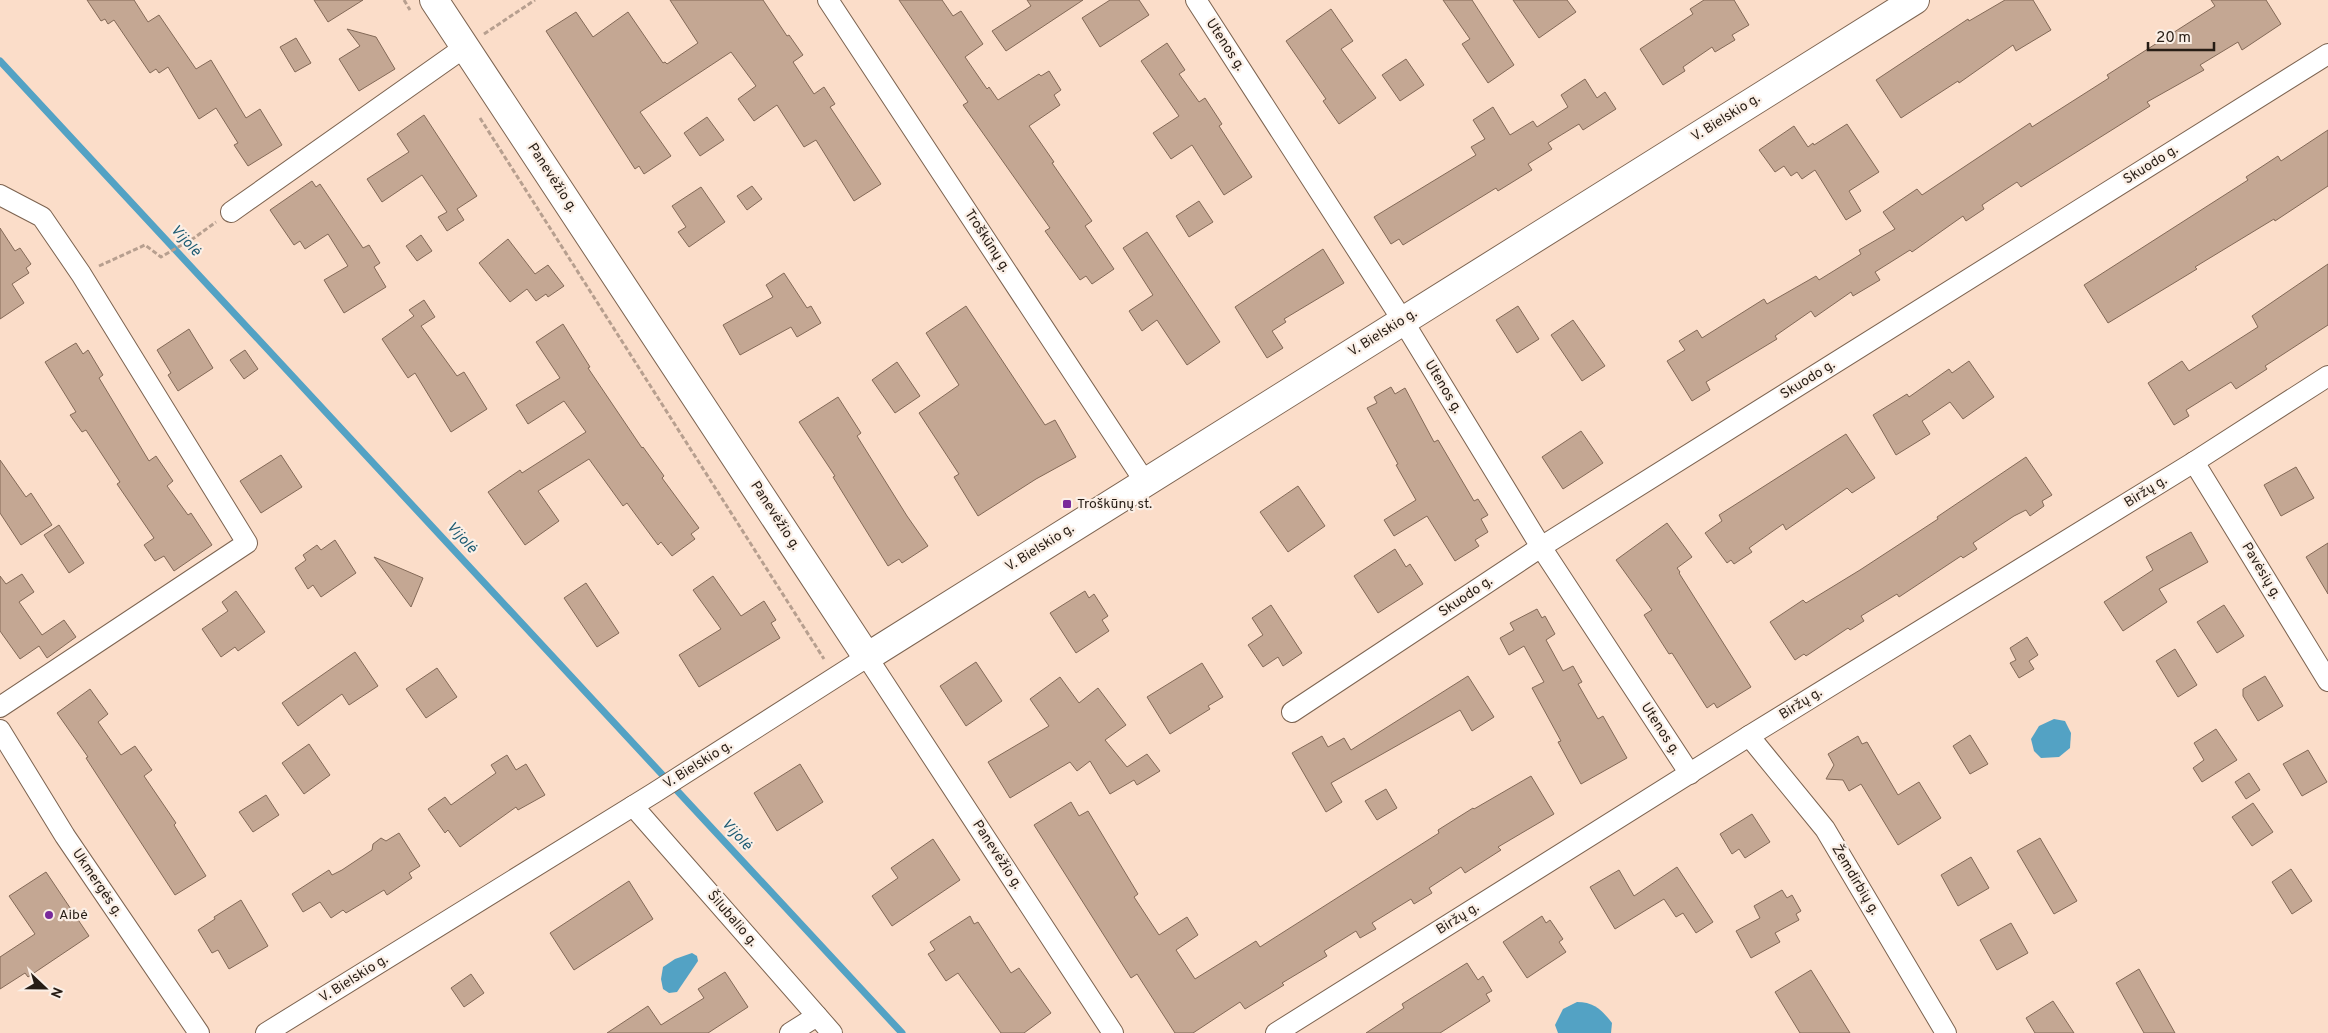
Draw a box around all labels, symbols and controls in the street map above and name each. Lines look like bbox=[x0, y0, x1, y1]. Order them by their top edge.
street label: Utenos g. bbox=[1202, 16, 1248, 74]
scale bar bbox=[2148, 20, 2214, 52]
text: 20 m bbox=[2156, 29, 2191, 48]
street label: V. Bielskio g. bbox=[1688, 90, 1764, 146]
street label: Panevėžio g. bbox=[523, 140, 581, 216]
street label: Skuodo g. bbox=[2120, 142, 2182, 188]
street label: Troškūnų g. bbox=[960, 206, 1014, 276]
water label: Vijolė bbox=[166, 221, 205, 261]
street label: V. Bielskio g. bbox=[1345, 305, 1421, 361]
street label: Utenos g. bbox=[1420, 357, 1466, 417]
street label: Skuodo g. bbox=[1777, 357, 1839, 403]
street label: Biržų g. bbox=[2121, 472, 2171, 512]
street label: Panevėžio g. bbox=[746, 478, 804, 554]
place label: Troškūnų st. bbox=[1077, 496, 1152, 513]
marker: Troškūnų st. bbox=[1061, 498, 1073, 510]
water label: Vijolė bbox=[442, 518, 481, 558]
street label: V. Bielskio g. bbox=[1002, 520, 1078, 576]
street label: Pavėsių g. bbox=[2238, 540, 2284, 602]
street label: Skuodo g. bbox=[1436, 573, 1496, 621]
street label: Biržų g. bbox=[1776, 684, 1826, 724]
street label: Utenos g. bbox=[1637, 700, 1683, 758]
street label: V. Bielskio g. bbox=[660, 737, 736, 793]
water label: Vijolė bbox=[717, 815, 756, 855]
street label: Panevėžio g. bbox=[968, 817, 1026, 893]
street label: Žemdirbių g. bbox=[1827, 841, 1883, 918]
street label: Ukmergės g. bbox=[68, 846, 126, 920]
street label: Šilubalio g. bbox=[703, 887, 762, 950]
street label: Biržų g. bbox=[1433, 899, 1483, 939]
place label: Aibė bbox=[59, 907, 88, 924]
marker: Aibė bbox=[43, 909, 55, 921]
street label: V. Bielskio g. bbox=[316, 951, 392, 1007]
north arrow bbox=[20, 963, 70, 1013]
text: N bbox=[46, 984, 65, 1000]

